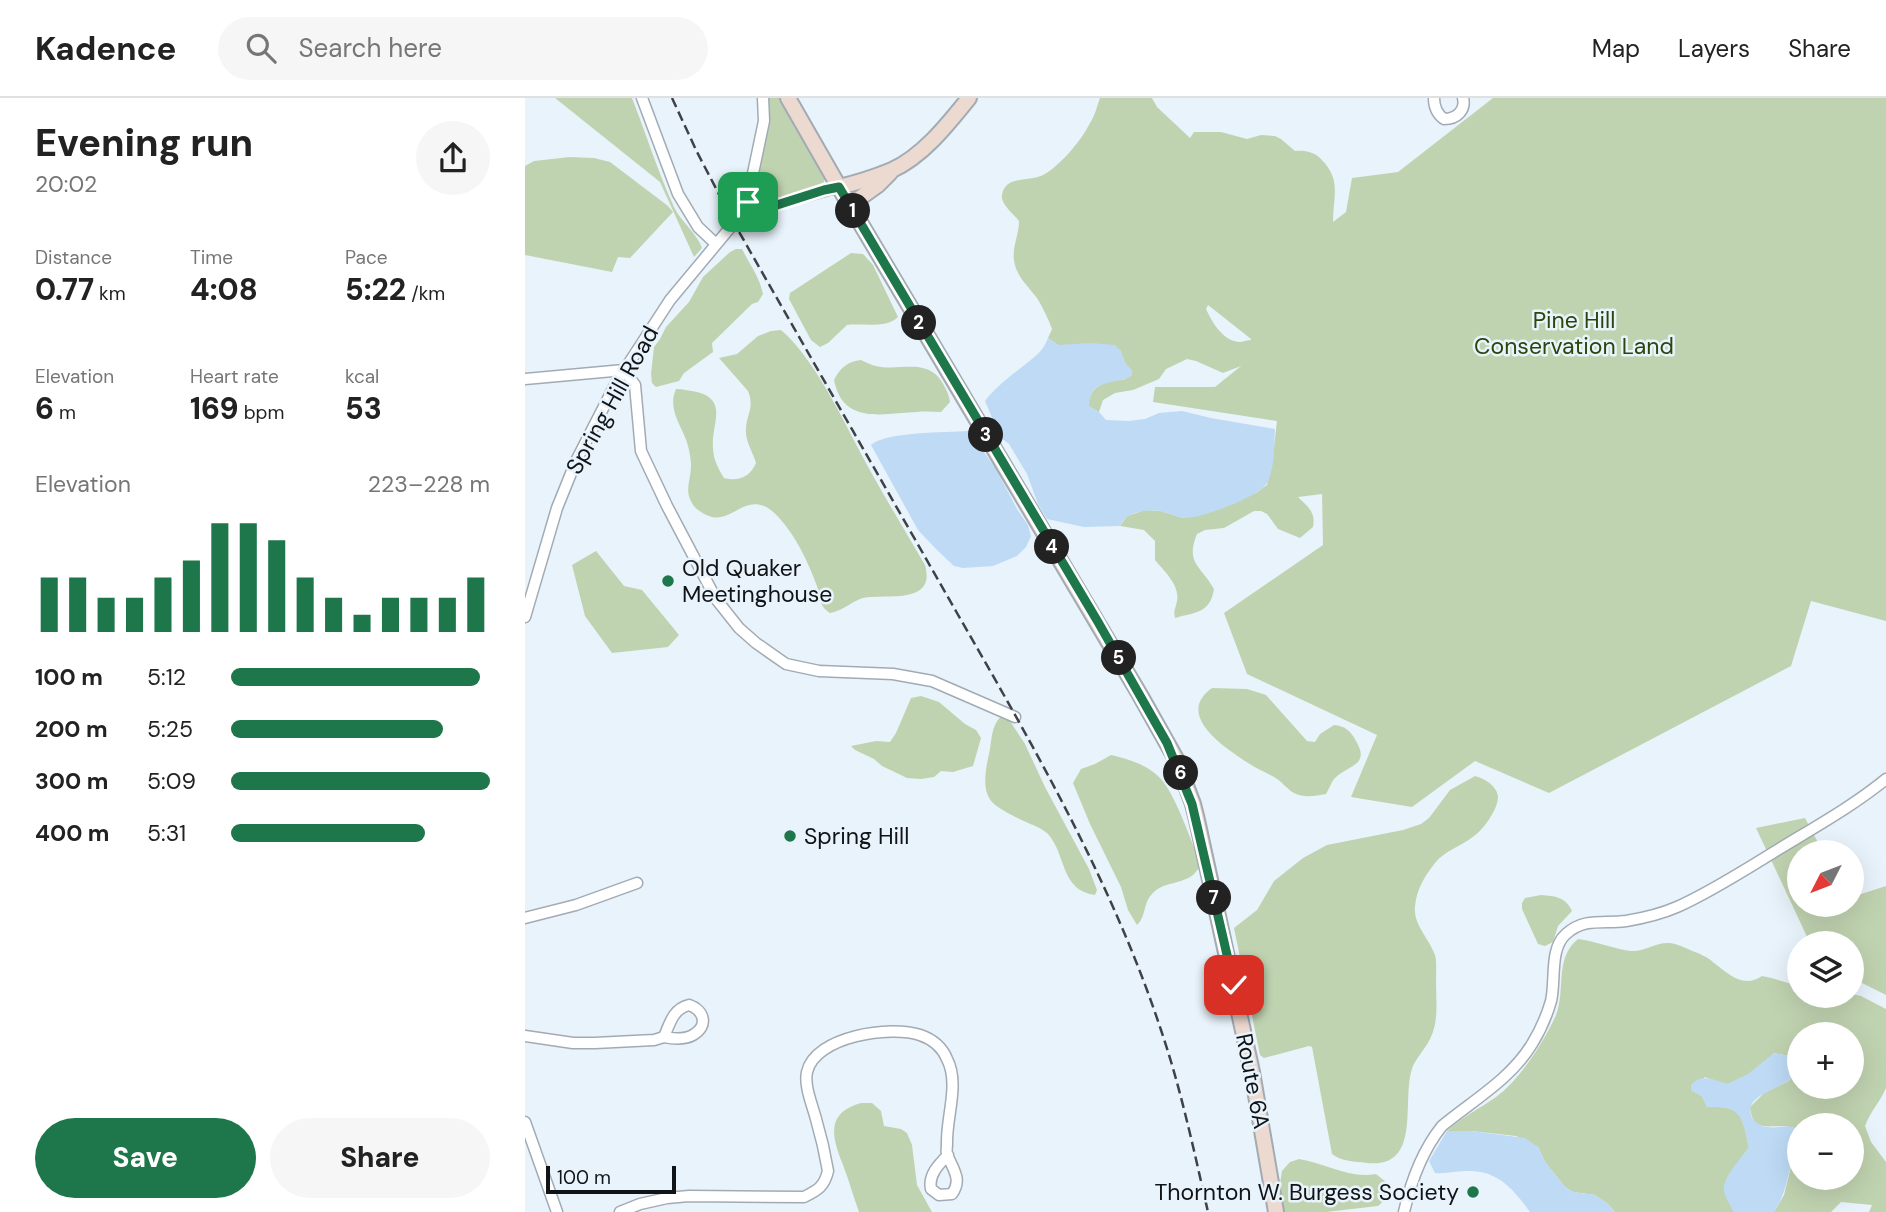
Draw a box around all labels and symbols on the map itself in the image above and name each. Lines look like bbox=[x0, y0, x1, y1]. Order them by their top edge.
pin bbox=[718, 172, 778, 232]
pin: 1 bbox=[835, 194, 871, 228]
park label: Pine Hill Conservation Land bbox=[1474, 305, 1674, 361]
pin: 2 bbox=[901, 306, 937, 341]
street label: Spring Hill Road bbox=[559, 321, 665, 479]
pin: 3 bbox=[969, 418, 1003, 452]
pin: 4 bbox=[1035, 530, 1069, 564]
place label: Old Quaker Meetinghouse bbox=[682, 553, 832, 609]
marker: Old Quaker Meetinghouse bbox=[660, 573, 676, 589]
pin: 5 bbox=[1101, 640, 1137, 676]
pin: 6 bbox=[1163, 756, 1199, 790]
place label: Spring Hill bbox=[804, 821, 909, 851]
marker: Spring Hill bbox=[782, 828, 798, 844]
north arrow bbox=[1787, 840, 1864, 917]
pin: 7 bbox=[1197, 880, 1231, 916]
pin bbox=[1204, 955, 1264, 1015]
street label: Route 6A bbox=[1229, 1031, 1277, 1131]
scale bar bbox=[546, 1163, 675, 1195]
place label: Thornton W. Burgess Society bbox=[1154, 1177, 1459, 1207]
marker: Thornton W. Burgess Society bbox=[1465, 1184, 1481, 1200]

